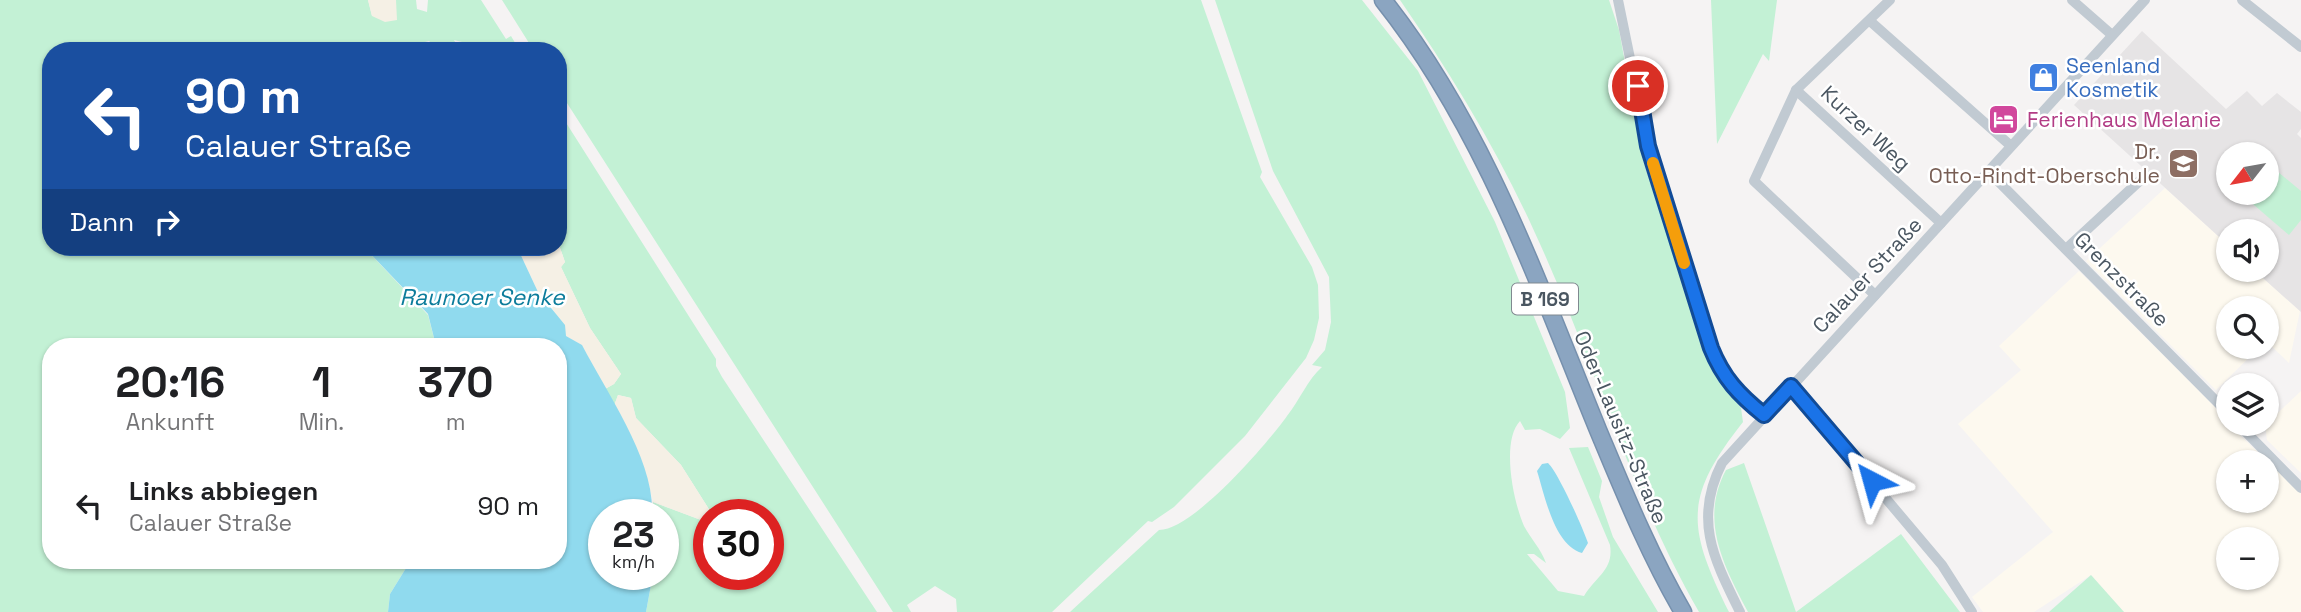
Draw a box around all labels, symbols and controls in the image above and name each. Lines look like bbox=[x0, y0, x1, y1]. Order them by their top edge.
place label: Seenland Kosmetik bbox=[2066, 52, 2160, 103]
pin bbox=[1608, 56, 1668, 116]
shop icon: Seenland Kosmetik bbox=[2026, 60, 2060, 94]
text: 90 m bbox=[185, 65, 301, 127]
icon: arrive bbox=[1619, 67, 1657, 105]
icon: left bbox=[70, 70, 161, 161]
street label: Kurzer Weg bbox=[1815, 79, 1917, 177]
hotel icon: Ferienhaus Melanie bbox=[1987, 102, 2021, 136]
place label: Ferienhaus Melanie bbox=[2027, 106, 2221, 133]
text: Calauer Straße bbox=[185, 126, 412, 166]
place label: Dr. Otto-Rindt-Oberschule bbox=[1929, 138, 2160, 189]
north arrow bbox=[2216, 142, 2278, 205]
map controls bbox=[2216, 142, 2279, 590]
school or university icon: Dr. Otto-Rindt-Oberschule bbox=[2166, 146, 2200, 180]
icon: right bbox=[148, 203, 186, 241]
text: Dann bbox=[70, 205, 134, 239]
street label: Calauer Straße bbox=[1806, 211, 1928, 339]
button: sound bbox=[2216, 219, 2279, 282]
street label: Grenzstraße bbox=[2069, 226, 2175, 332]
water label: Raunoer Senke bbox=[399, 282, 566, 312]
road number: B 169 bbox=[1512, 284, 1578, 314]
button: search bbox=[2216, 296, 2279, 359]
street label: Oder-Lausitz-Straße bbox=[1568, 327, 1674, 527]
text: 20:16 bbox=[116, 356, 225, 409]
text: 1 bbox=[312, 356, 331, 409]
text: 370 bbox=[418, 356, 493, 409]
button: layers bbox=[2216, 373, 2279, 436]
text: Ankunft bbox=[126, 407, 215, 437]
text: Min. bbox=[299, 407, 344, 437]
text: m bbox=[446, 407, 465, 437]
position arrow bbox=[1835, 444, 1909, 518]
button: + bbox=[2216, 450, 2279, 513]
text: Links abbiegen bbox=[129, 474, 318, 508]
icon: left bbox=[70, 487, 108, 525]
text: 90 m bbox=[477, 489, 539, 523]
speed limit sign: 30 bbox=[693, 499, 784, 590]
text: Calauer Straße bbox=[129, 508, 292, 538]
text: 23 bbox=[612, 513, 655, 557]
button: − bbox=[2216, 527, 2279, 590]
text: km/h bbox=[612, 550, 655, 573]

